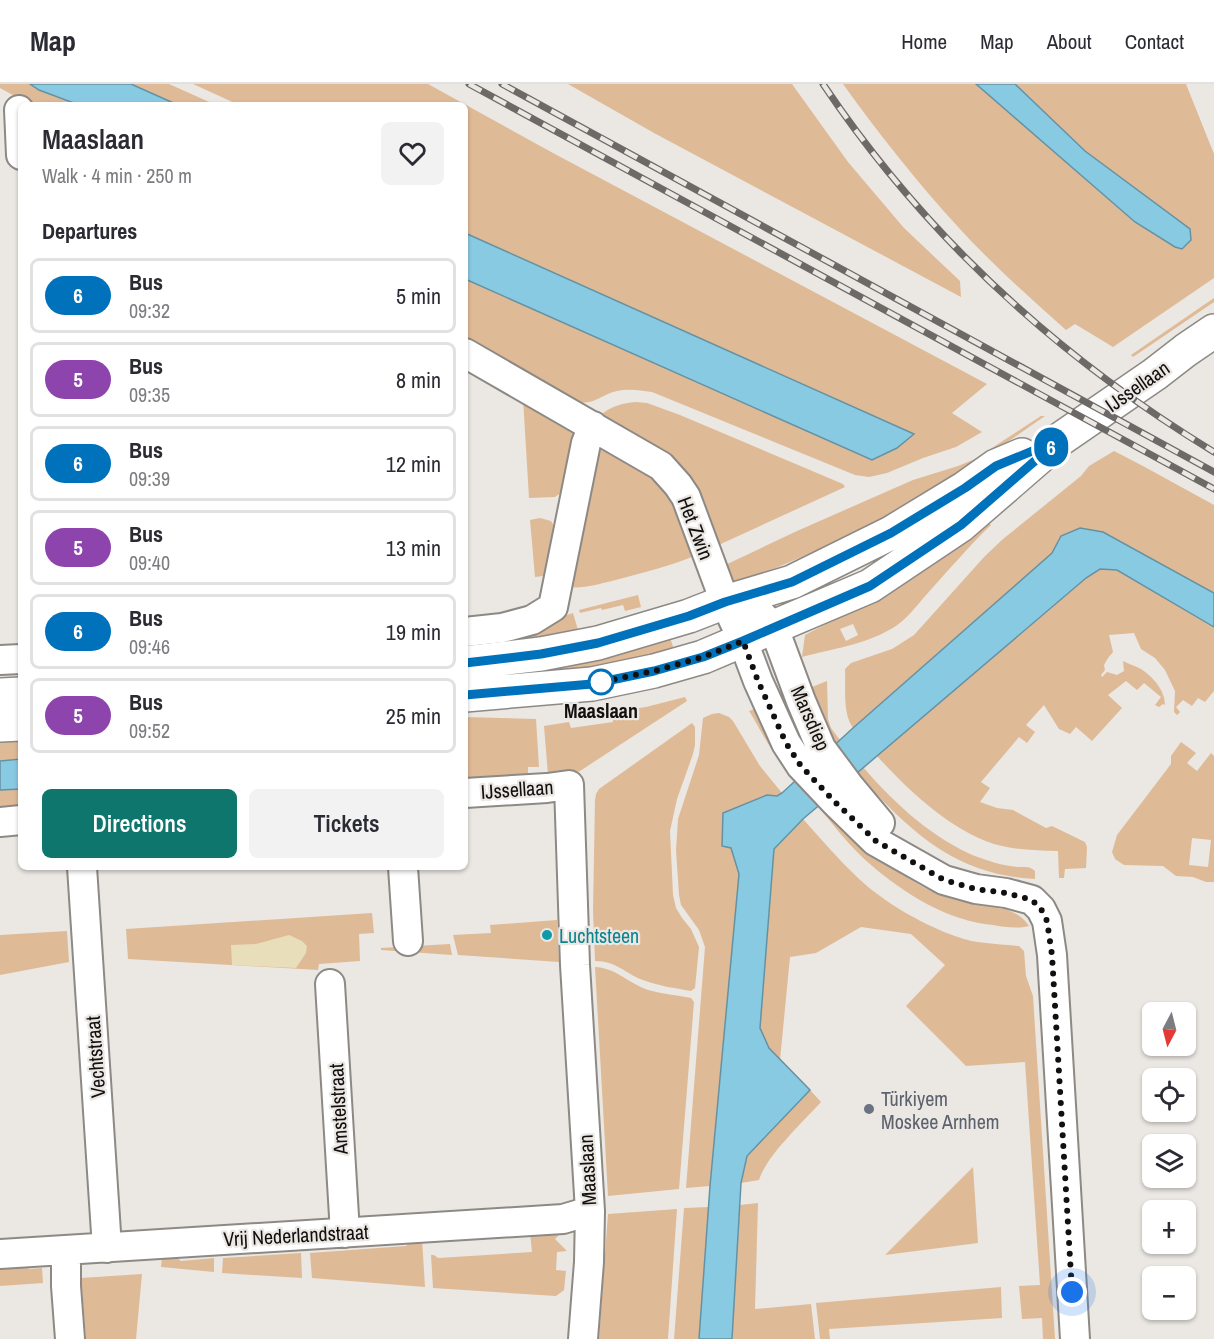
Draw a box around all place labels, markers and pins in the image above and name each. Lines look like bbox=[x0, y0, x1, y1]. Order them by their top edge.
marker: Maaslaan bbox=[588, 669, 614, 695]
place label: Maaslaan bbox=[564, 697, 638, 724]
place label: Luchtsteen bbox=[559, 922, 639, 949]
marker: Luchtsteen bbox=[540, 928, 554, 942]
place label: Türkiyem Moskee Arnhem bbox=[881, 1085, 1000, 1135]
marker: Türkiyem Moskee Arnhem bbox=[862, 1102, 876, 1116]

